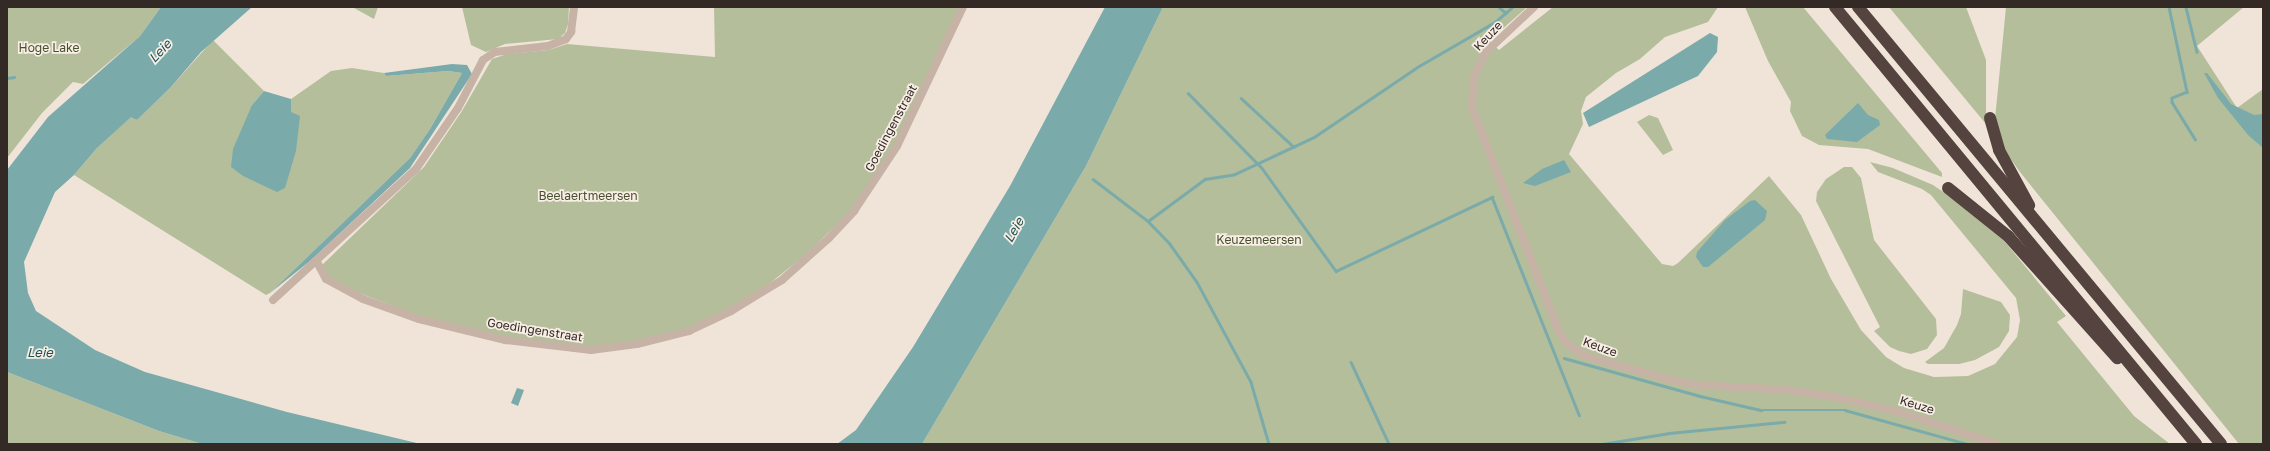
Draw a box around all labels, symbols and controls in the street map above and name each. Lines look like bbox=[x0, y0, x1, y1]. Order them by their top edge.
street label: Keuze bbox=[1471, 18, 1505, 54]
water label: Leie bbox=[145, 36, 175, 66]
park label: Hoge Lake bbox=[19, 41, 79, 55]
street label: Goedingenstraat bbox=[862, 82, 920, 174]
park label: Beelaertmeersen bbox=[538, 189, 638, 203]
water label: Leie bbox=[1001, 215, 1027, 245]
park label: Keuzemeersen bbox=[1216, 233, 1302, 247]
street label: Goedingenstraat bbox=[486, 315, 584, 345]
street label: Keuze bbox=[1581, 334, 1619, 360]
water label: Leie bbox=[27, 344, 53, 360]
street label: Keuze bbox=[1898, 393, 1936, 417]

